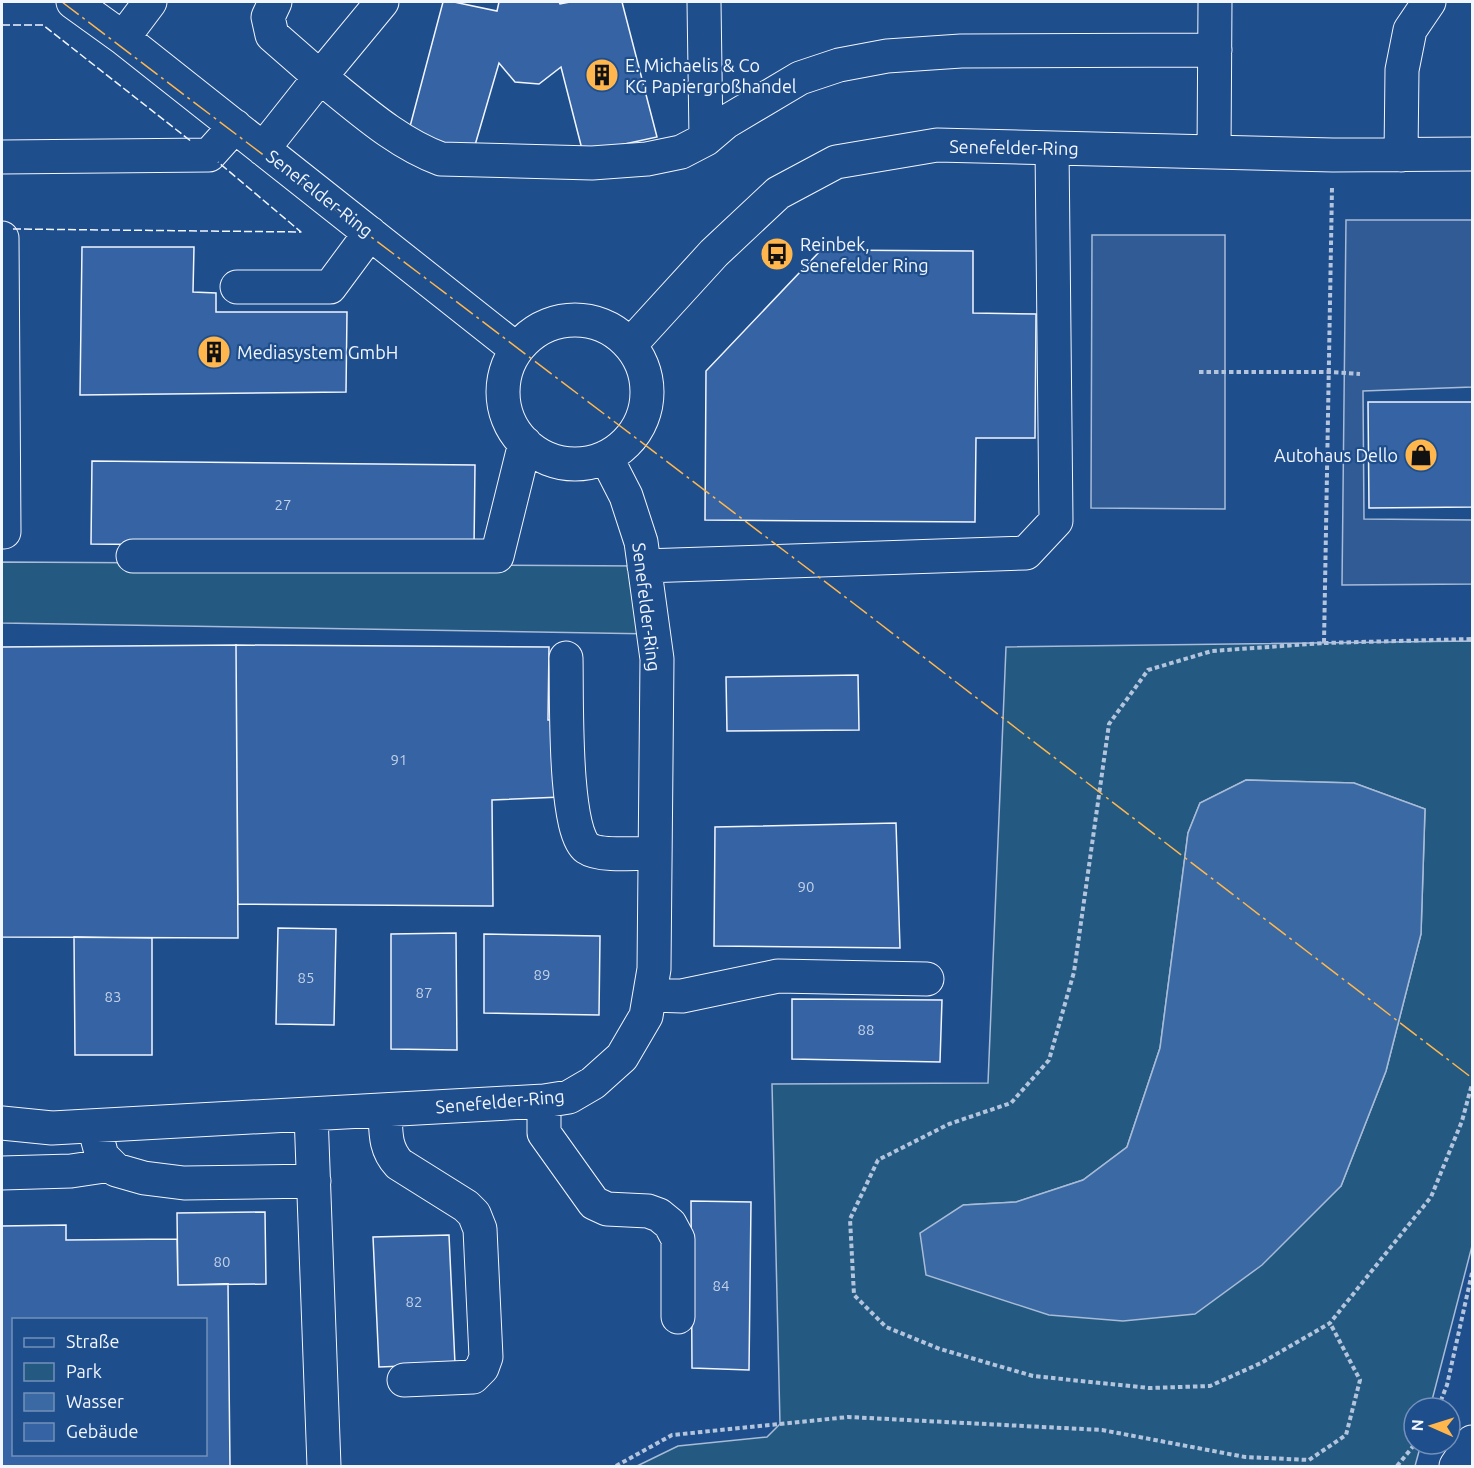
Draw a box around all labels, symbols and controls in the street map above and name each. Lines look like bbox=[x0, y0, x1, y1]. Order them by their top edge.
place label: E. Michaelis & Co KG Papiergroßhandel bbox=[625, 55, 797, 96]
building icon: E. Michaelis & Co KG Papiergroßhandel bbox=[584, 57, 620, 93]
street label: Senefelder-Ring bbox=[949, 136, 1079, 158]
street label: Senefelder-Ring bbox=[263, 145, 377, 241]
place label: Reinbek, Senefelder Ring bbox=[800, 234, 929, 275]
bus stop icon: Reinbek, Senefelder Ring bbox=[759, 236, 795, 272]
building icon: Mediasystem GmbH bbox=[196, 334, 232, 370]
place label: Mediasystem GmbH bbox=[237, 342, 398, 362]
shop icon: Autohaus Dello bbox=[1403, 437, 1439, 473]
place label: Autohaus Dello bbox=[1274, 445, 1398, 465]
house number: 27 bbox=[275, 496, 291, 513]
street label: Senefelder-Ring bbox=[629, 542, 665, 672]
house number: 91 bbox=[391, 751, 407, 768]
house number: 90 bbox=[798, 878, 814, 895]
house number: 89 bbox=[534, 966, 550, 983]
house number: 85 bbox=[298, 969, 314, 986]
house number: 87 bbox=[416, 984, 432, 1001]
house number: 83 bbox=[105, 988, 121, 1005]
house number: 88 bbox=[858, 1021, 874, 1038]
street label: Senefelder-Ring bbox=[435, 1085, 565, 1117]
house number: 80 bbox=[214, 1253, 230, 1270]
house number: 84 bbox=[713, 1277, 729, 1294]
house number: 82 bbox=[406, 1293, 422, 1310]
legend bbox=[12, 1318, 207, 1456]
text: Straße bbox=[66, 1331, 119, 1351]
text: Park bbox=[66, 1361, 102, 1381]
text: Wasser bbox=[66, 1391, 124, 1411]
north arrow bbox=[1402, 1396, 1462, 1456]
text: N bbox=[1408, 1419, 1426, 1432]
text: Gebäude bbox=[66, 1421, 138, 1441]

